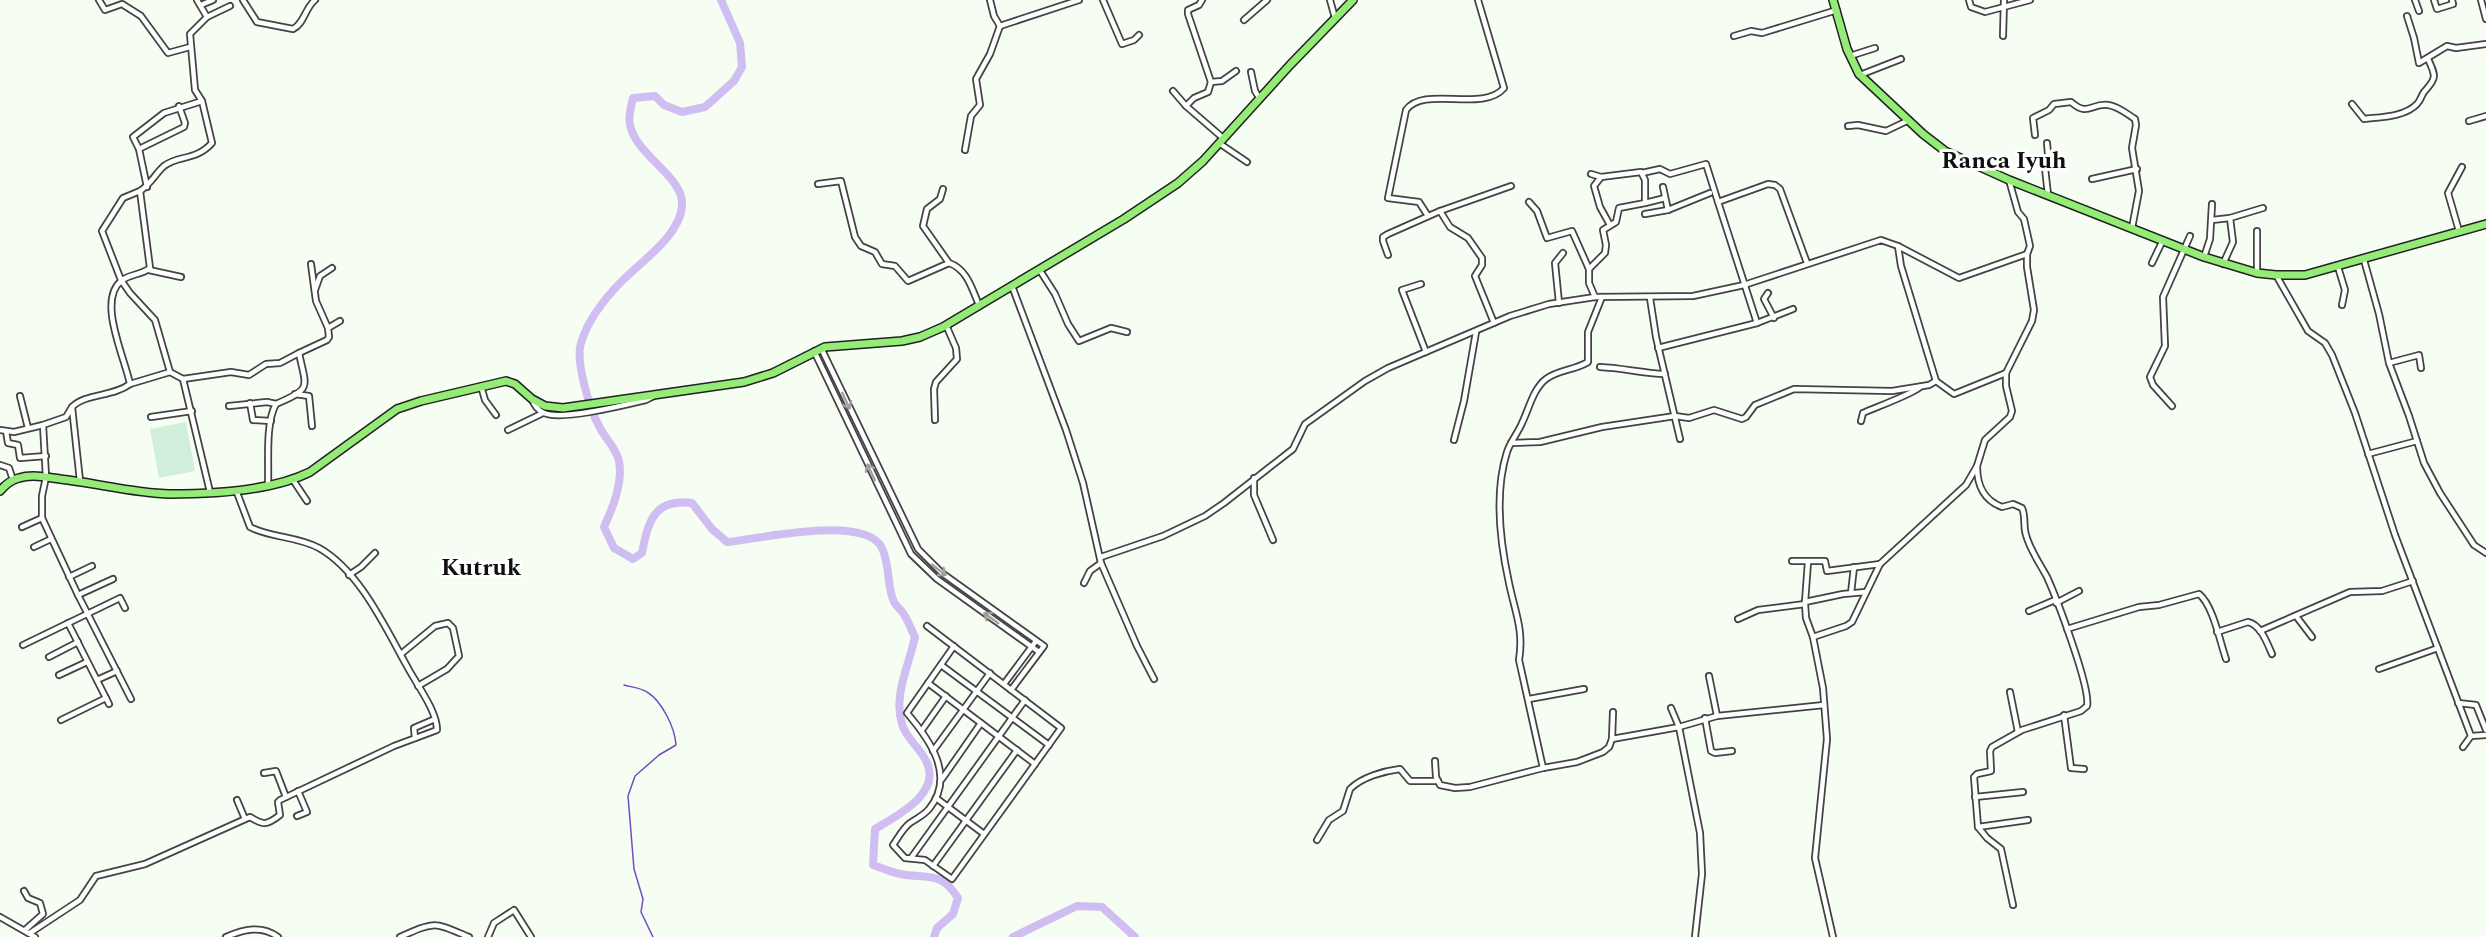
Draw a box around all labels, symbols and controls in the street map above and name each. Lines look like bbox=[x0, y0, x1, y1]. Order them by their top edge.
district label: Ranca Iyuh bbox=[1941, 143, 2067, 179]
one-way arrow bbox=[841, 391, 853, 409]
one-way arrow bbox=[864, 463, 876, 481]
district label: Kutruk bbox=[441, 550, 522, 586]
one-way arrow bbox=[931, 564, 947, 577]
one-way arrow bbox=[984, 612, 1000, 624]

